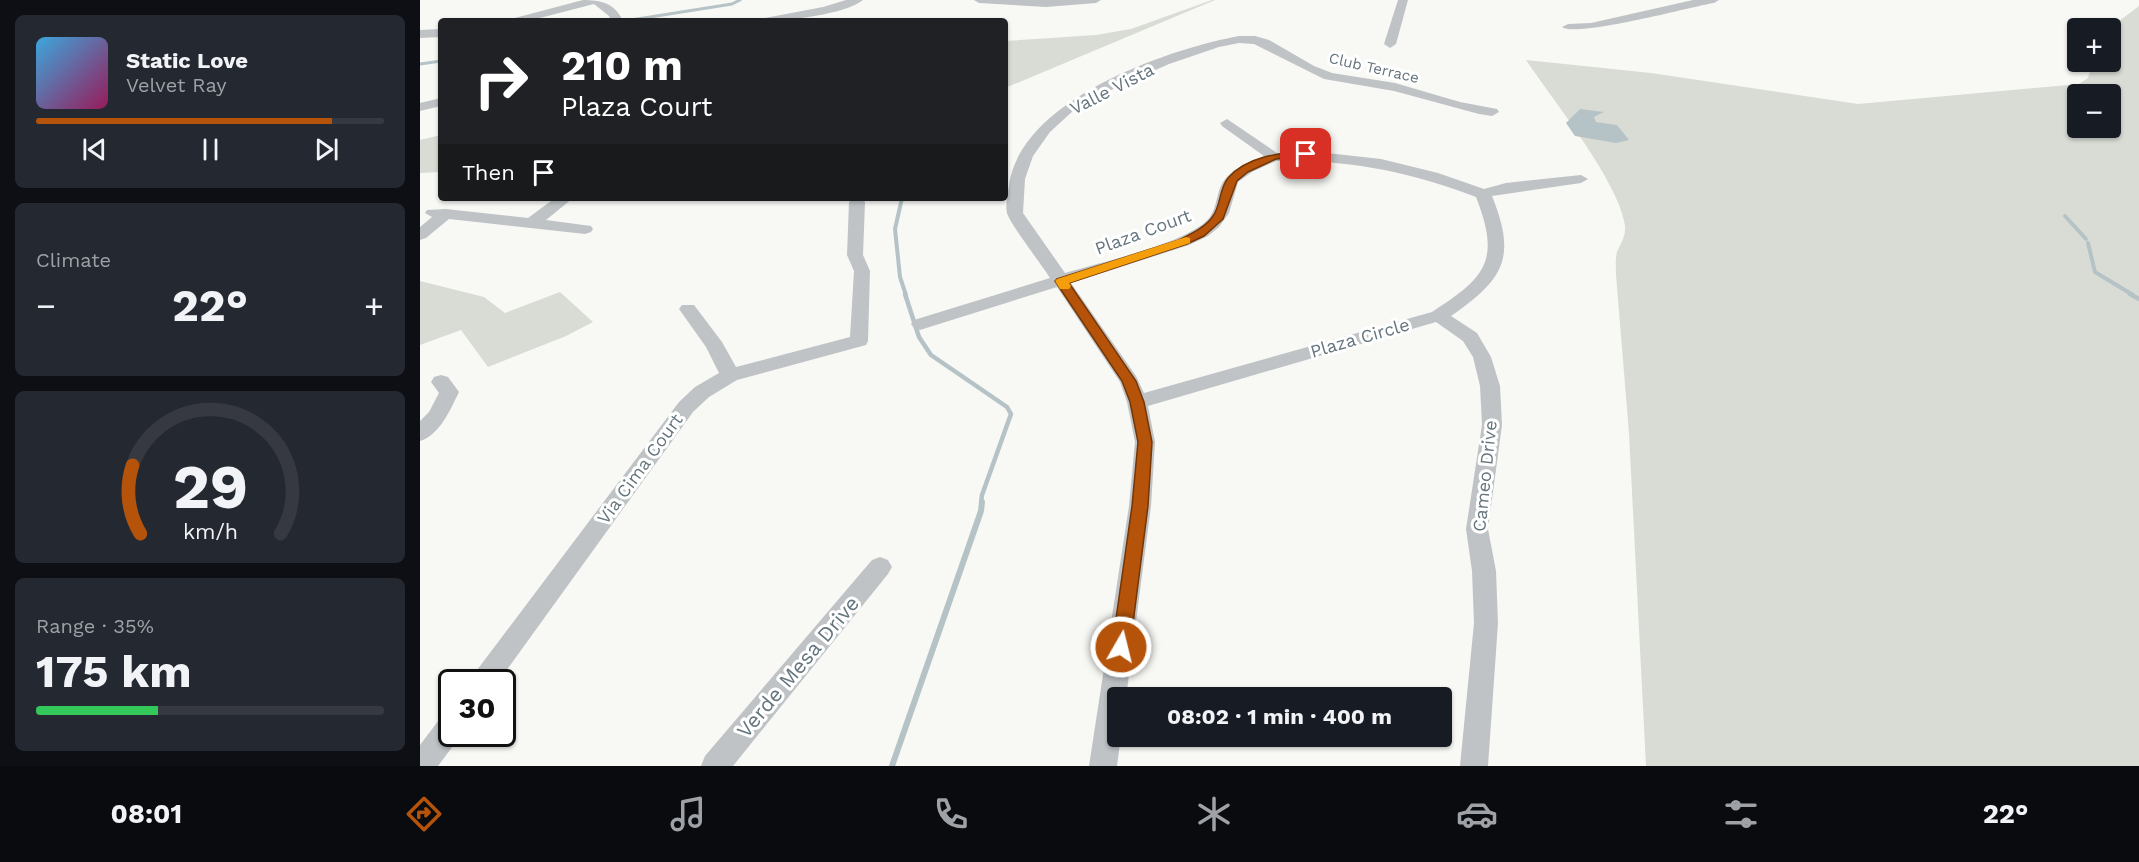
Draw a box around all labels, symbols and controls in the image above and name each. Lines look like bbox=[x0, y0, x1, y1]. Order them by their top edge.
map controls bbox=[2067, 18, 2121, 138]
button: + bbox=[2067, 18, 2121, 72]
text: 210 m bbox=[561, 41, 683, 90]
icon: right bbox=[462, 42, 540, 120]
text: Static Love bbox=[126, 48, 248, 73]
street label: Club Terrace bbox=[1327, 49, 1421, 87]
street label: Valle Vista bbox=[1066, 58, 1157, 119]
text: Velvet Ray bbox=[126, 73, 227, 97]
button: − bbox=[2067, 84, 2121, 138]
text: Plaza Court bbox=[561, 91, 712, 123]
pin bbox=[1280, 128, 1331, 179]
icon: previous bbox=[78, 133, 111, 166]
icon: pause bbox=[194, 133, 227, 166]
icon: next bbox=[310, 133, 343, 166]
icon: arrive bbox=[1289, 137, 1322, 170]
icon: arrive bbox=[527, 156, 560, 189]
text: Then bbox=[462, 160, 515, 185]
street label: Plaza Court bbox=[1092, 204, 1194, 259]
text: Climate bbox=[36, 248, 111, 272]
text: 22° bbox=[172, 279, 248, 332]
text: − bbox=[36, 286, 56, 325]
text: + bbox=[364, 286, 384, 325]
street label: Plaza Circle bbox=[1308, 313, 1412, 362]
street label: Via Cima Court bbox=[593, 409, 687, 528]
street label: Cameo Drive bbox=[1468, 419, 1501, 533]
text: 29 bbox=[172, 450, 248, 523]
text: km/h bbox=[182, 519, 238, 544]
street label: Verde Mesa Drive bbox=[731, 591, 864, 743]
text: Range · 35% bbox=[36, 614, 154, 638]
position arrow bbox=[1089, 615, 1153, 679]
text: 175 km bbox=[36, 645, 192, 698]
speed limit sign: 30 bbox=[438, 669, 516, 747]
text: 08:02 · 1 min · 400 m bbox=[1167, 704, 1392, 729]
icon: directions bbox=[403, 793, 445, 835]
icon: music bbox=[667, 793, 709, 835]
icon: phone bbox=[930, 793, 972, 835]
icon: climate bbox=[1193, 793, 1235, 835]
icon: car bbox=[1456, 793, 1498, 835]
icon: filters bbox=[1720, 793, 1762, 835]
text: 08:01 bbox=[111, 798, 182, 830]
text: 22° bbox=[1983, 798, 2028, 830]

